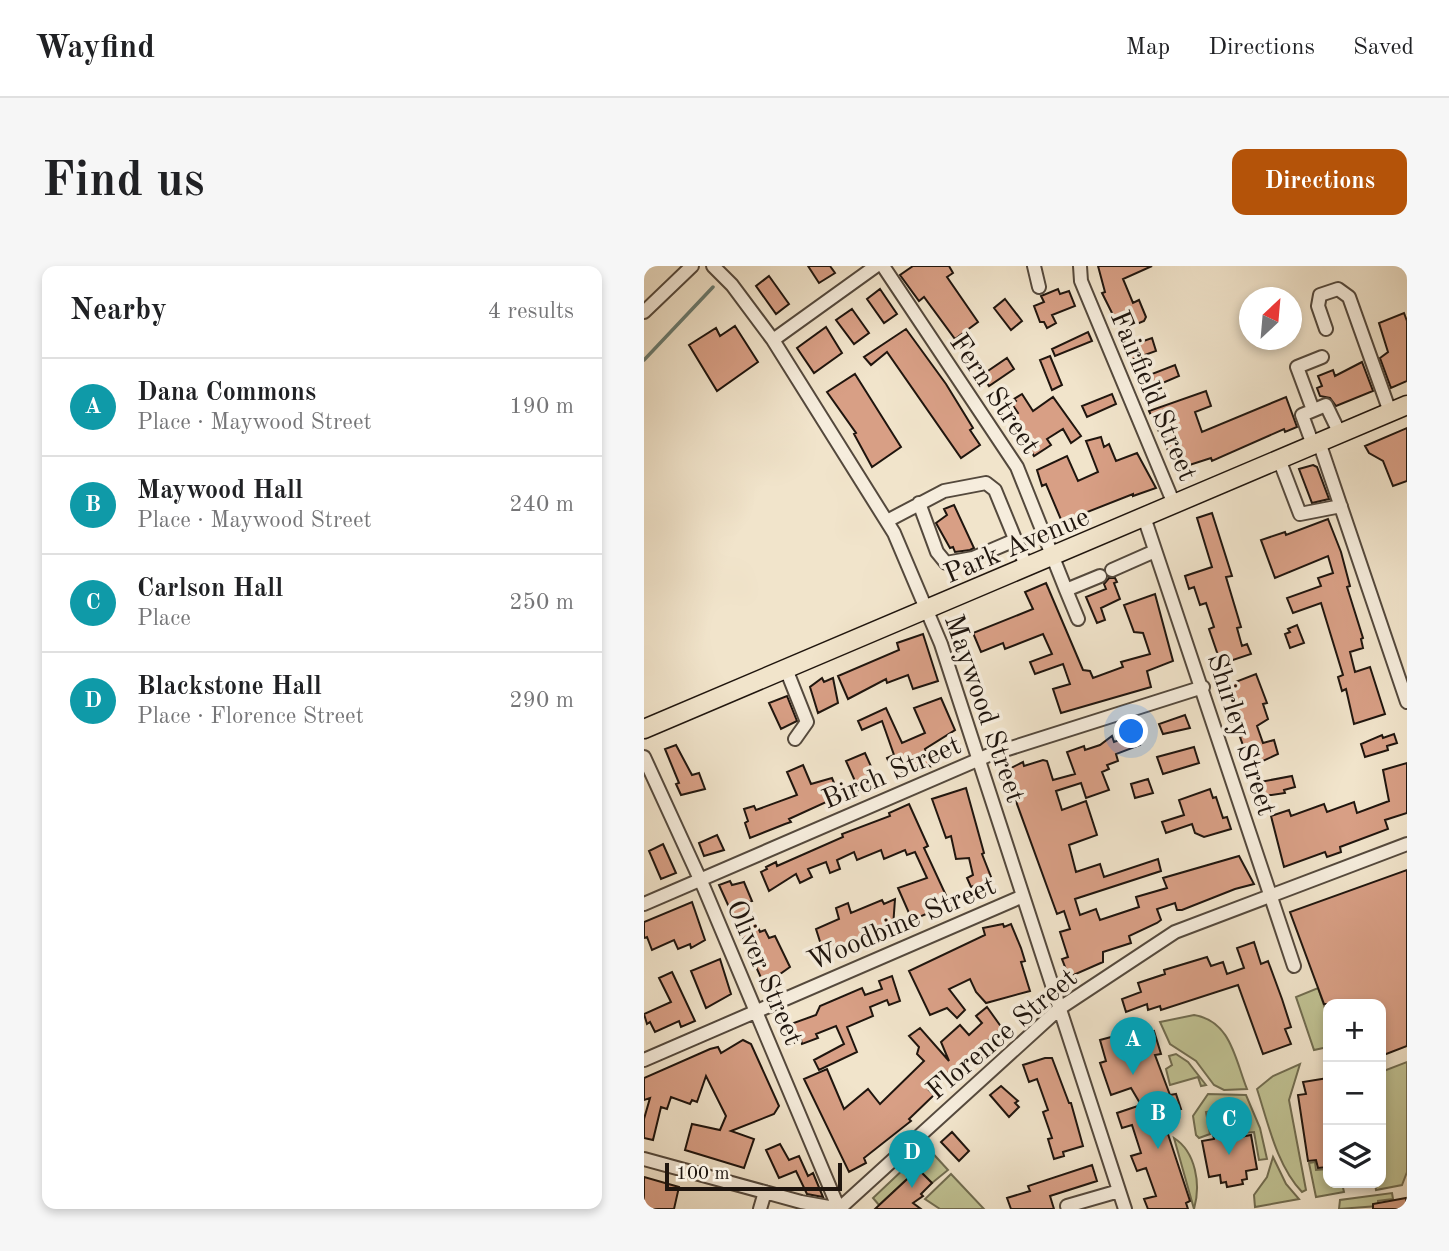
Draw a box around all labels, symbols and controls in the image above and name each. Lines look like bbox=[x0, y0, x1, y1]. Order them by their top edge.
text: Wayfind bbox=[35, 32, 155, 65]
text: Map bbox=[1126, 36, 1170, 60]
text: Directions bbox=[1208, 36, 1315, 60]
text: Saved bbox=[1353, 36, 1414, 60]
button: Directions bbox=[1232, 149, 1407, 215]
text: Find us bbox=[42, 158, 205, 207]
north arrow bbox=[1239, 287, 1302, 350]
text: Nearby bbox=[70, 296, 167, 326]
text: 4 results bbox=[488, 300, 574, 323]
street label: Fairfield Street bbox=[1104, 307, 1201, 485]
street label: Fern Street bbox=[943, 329, 1044, 460]
text: Dana Commons bbox=[137, 380, 316, 406]
text: A bbox=[84, 395, 102, 418]
text: 190 m bbox=[509, 395, 574, 418]
text: Place · Maywood Street bbox=[137, 411, 372, 434]
text: Maywood Hall bbox=[137, 478, 303, 504]
text: B bbox=[85, 493, 101, 516]
text: 240 m bbox=[509, 493, 574, 516]
street label: Park Avenue bbox=[941, 504, 1094, 590]
text: Place · Maywood Street bbox=[137, 509, 372, 532]
text: Carlson Hall bbox=[137, 576, 283, 602]
text: C bbox=[85, 591, 101, 614]
text: 250 m bbox=[509, 591, 574, 614]
text: Place bbox=[137, 607, 191, 630]
street label: Maywood Street bbox=[938, 612, 1028, 806]
street label: Shirley Street bbox=[1201, 650, 1280, 820]
text: Blackstone Hall bbox=[137, 674, 322, 700]
text: D bbox=[84, 689, 102, 712]
text: 290 m bbox=[509, 689, 574, 712]
text: Place · Florence Street bbox=[137, 705, 364, 728]
your location bbox=[1114, 714, 1148, 748]
street label: Birch Street bbox=[819, 732, 966, 816]
street label: Woodbine Street bbox=[804, 872, 1000, 977]
street label: Oliver Street bbox=[720, 897, 806, 1050]
street label: Florence Street bbox=[922, 964, 1084, 1106]
map controls bbox=[1323, 999, 1386, 1188]
button: + bbox=[1323, 999, 1386, 1062]
pin: A bbox=[1110, 1017, 1156, 1075]
button: − bbox=[1323, 1062, 1386, 1125]
pin: B bbox=[1135, 1091, 1181, 1149]
pin: C bbox=[1206, 1097, 1252, 1155]
button: layers bbox=[1323, 1125, 1386, 1188]
pin: D bbox=[889, 1130, 935, 1188]
scale bar bbox=[665, 1160, 842, 1192]
text: 100 m bbox=[676, 1165, 729, 1184]

